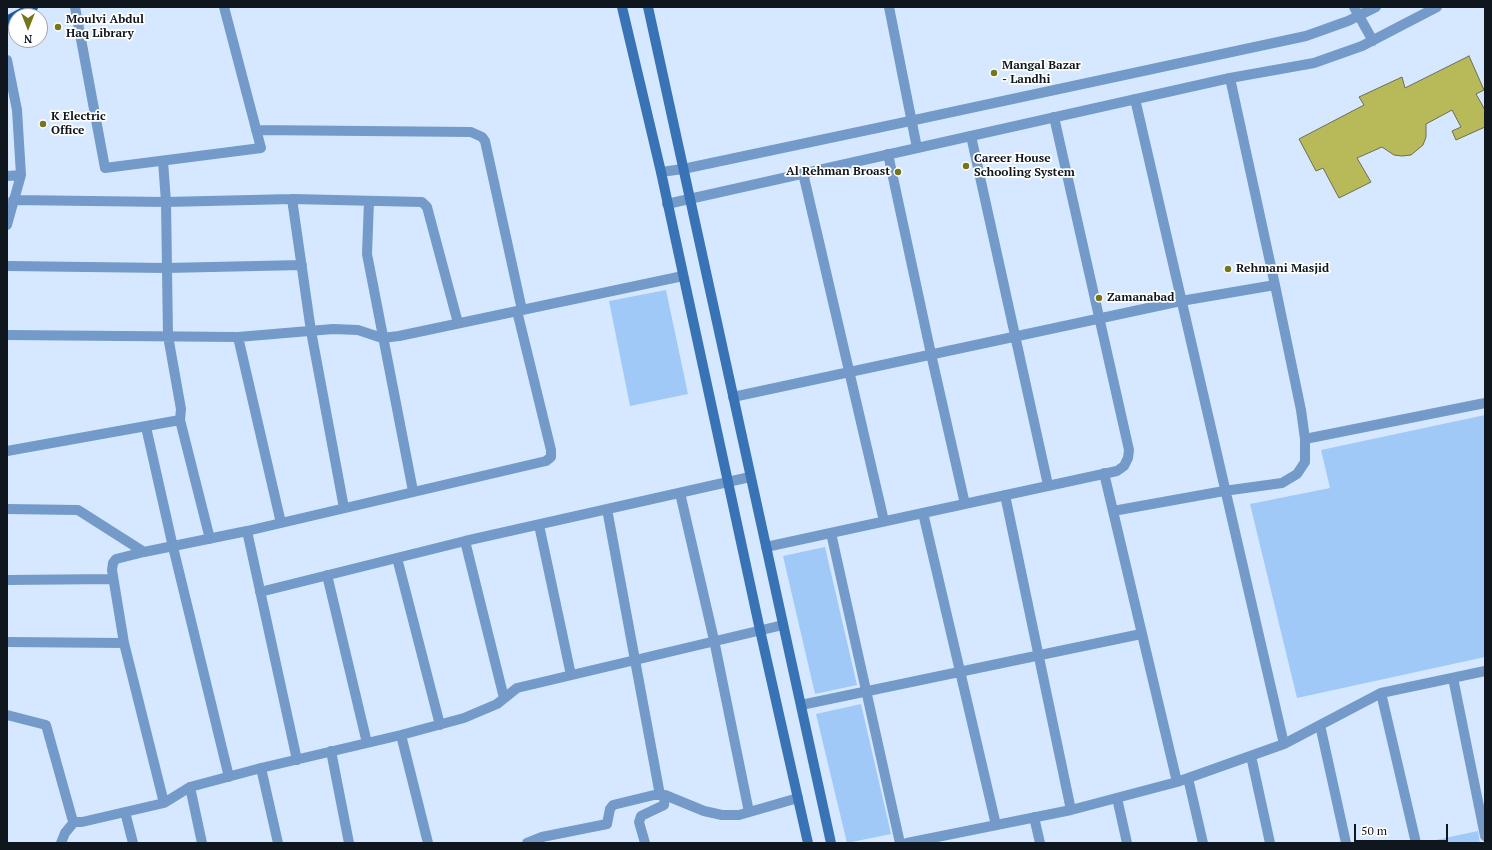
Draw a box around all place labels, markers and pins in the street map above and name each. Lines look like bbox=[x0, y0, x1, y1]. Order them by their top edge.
place label: Moulvi Abdul Haq Library bbox=[66, 13, 144, 41]
marker: Moulvi Abdul Haq Library bbox=[53, 22, 63, 32]
place label: Mangal Bazar - Landhi bbox=[1002, 59, 1081, 87]
marker: Mangal Bazar - Landhi bbox=[989, 68, 999, 78]
place label: K Electric Office bbox=[51, 110, 106, 138]
marker: K Electric Office bbox=[38, 119, 48, 129]
place label: Career House Schooling System bbox=[974, 152, 1075, 180]
marker: Career House Schooling System bbox=[961, 161, 971, 171]
place label: Al Rehman Broast bbox=[786, 165, 890, 179]
marker: Al Rehman Broast bbox=[893, 167, 903, 177]
place label: Rehmani Masjid bbox=[1236, 262, 1329, 276]
marker: Rehmani Masjid bbox=[1223, 264, 1233, 274]
place label: Zamanabad bbox=[1107, 291, 1174, 305]
marker: Zamanabad bbox=[1094, 293, 1104, 303]

